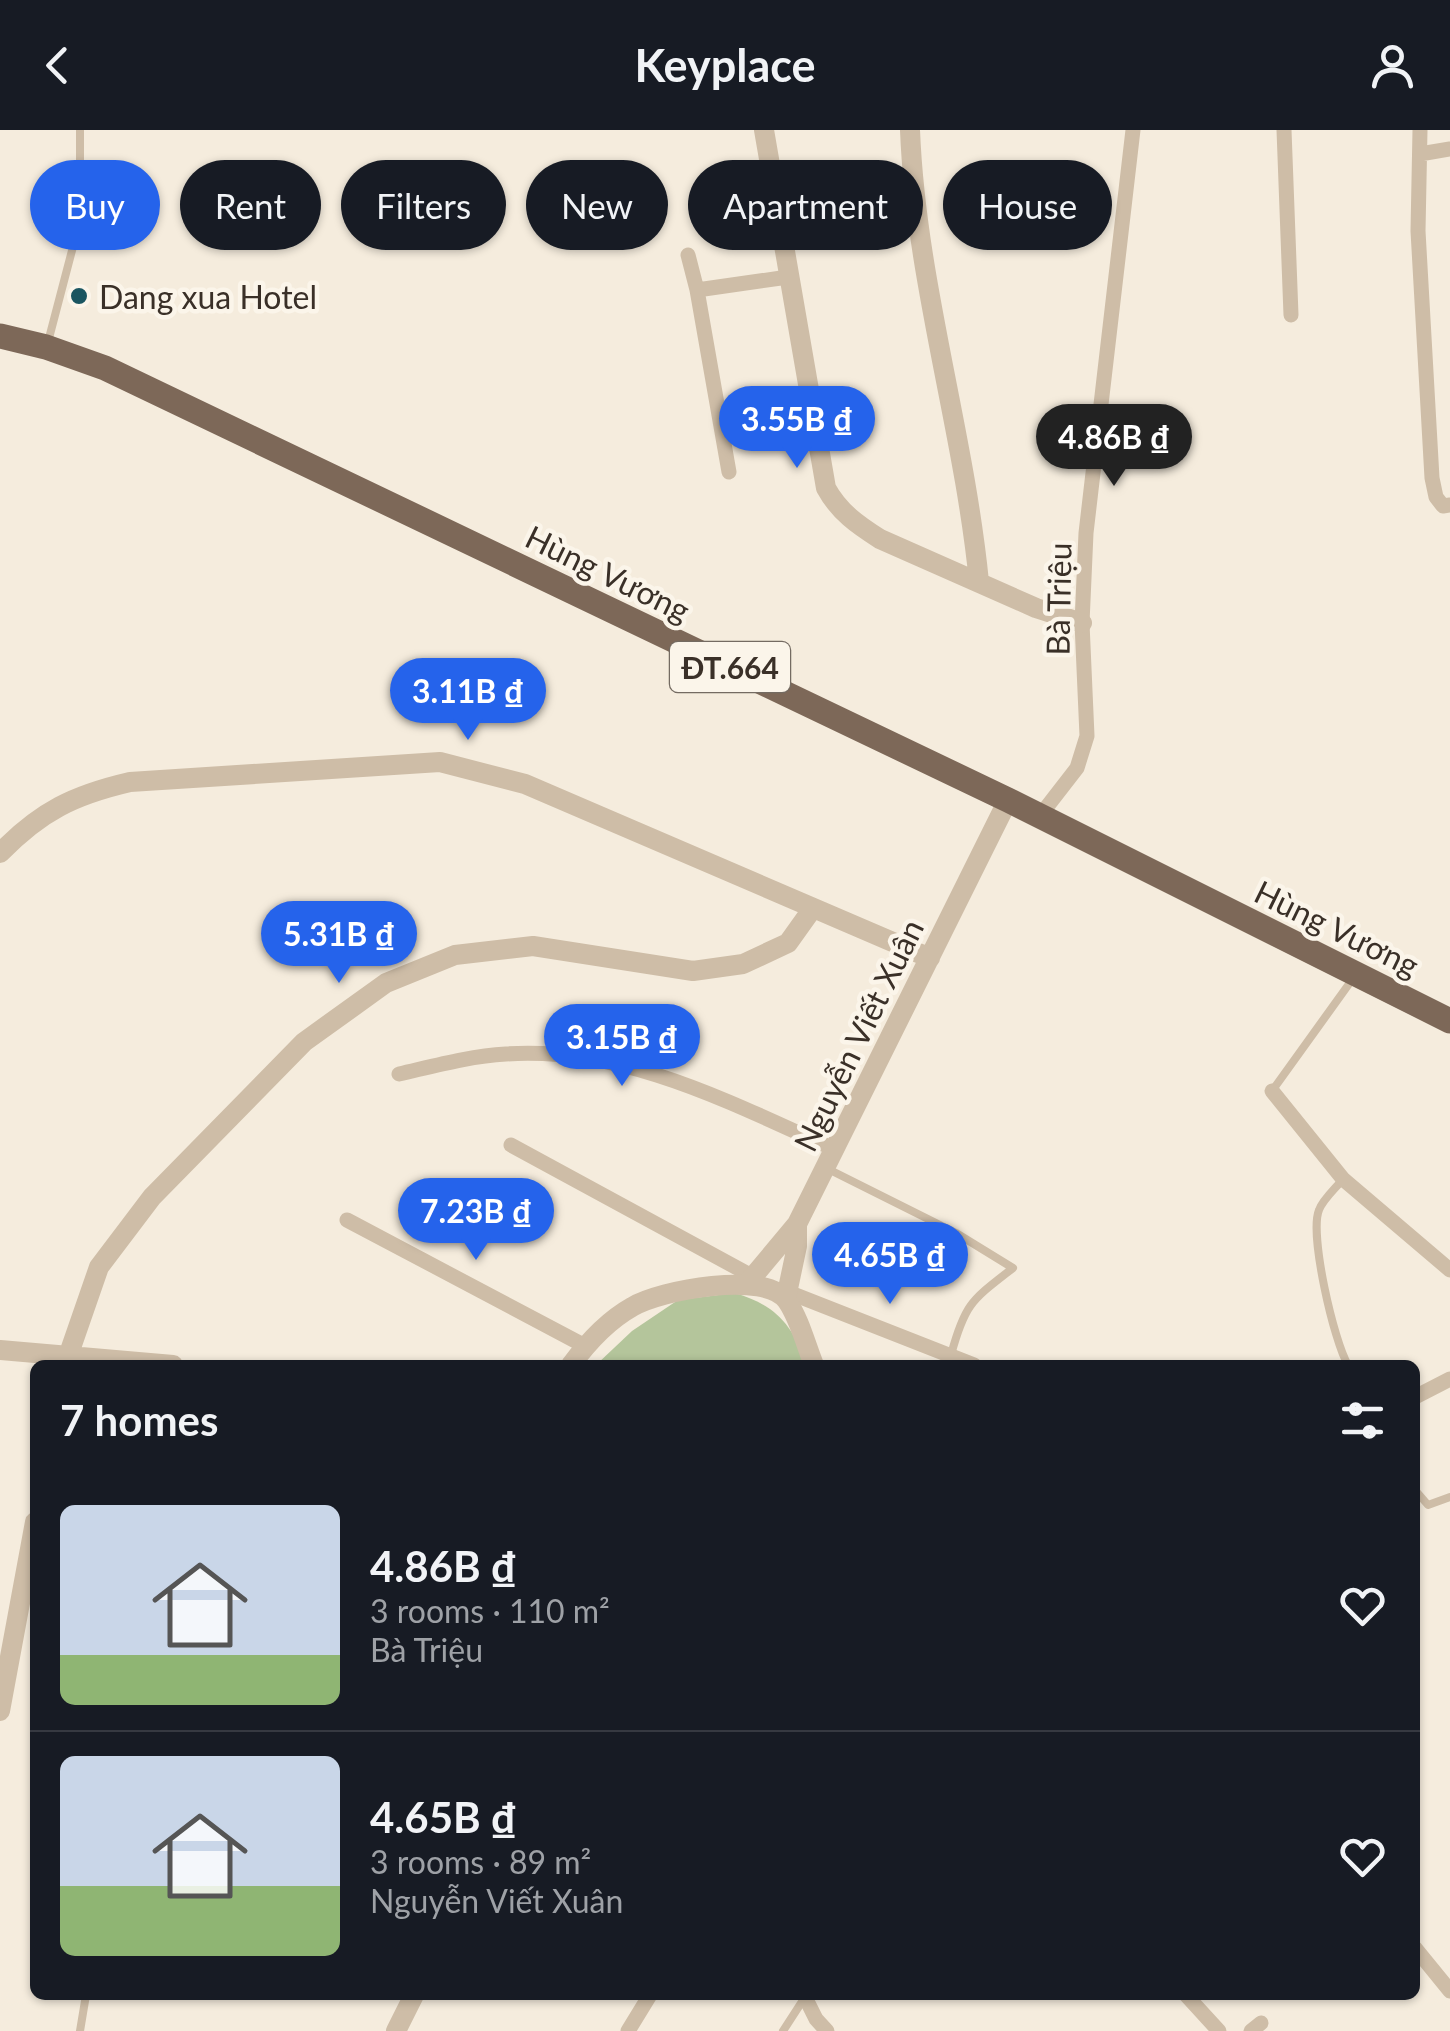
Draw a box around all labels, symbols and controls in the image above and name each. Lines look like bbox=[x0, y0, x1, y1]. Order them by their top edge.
icon: back bbox=[30, 38, 85, 93]
text: Keyplace bbox=[634, 38, 816, 92]
icon: person bbox=[1365, 38, 1420, 93]
chip: Buy bbox=[30, 160, 160, 250]
chip: Rent bbox=[180, 160, 321, 250]
chip: Filters bbox=[341, 160, 506, 250]
chip: New bbox=[526, 160, 668, 250]
chip: Apartment bbox=[688, 160, 923, 250]
chip: House bbox=[943, 160, 1112, 250]
place label: Dang xua Hotel bbox=[99, 277, 317, 316]
marker: Dang xua Hotel bbox=[68, 285, 90, 307]
pin: 3.55B ₫ bbox=[705, 386, 889, 471]
text: 3.55B ₫ bbox=[741, 399, 853, 438]
pin: 4.86B ₫ bbox=[1022, 404, 1206, 489]
text: 4.86B ₫ bbox=[1058, 417, 1170, 456]
street label: Hùng Vương bbox=[520, 517, 696, 629]
street label: Bà Triệu bbox=[1038, 542, 1078, 656]
road number: ĐT.664 bbox=[670, 642, 790, 692]
pin: 3.11B ₫ bbox=[376, 658, 560, 743]
text: 3.11B ₫ bbox=[412, 671, 524, 710]
street label: Hùng Vương bbox=[1249, 872, 1425, 984]
pin: 5.31B ₫ bbox=[247, 901, 431, 986]
street label: Nguyễn Viết Xuân bbox=[785, 913, 931, 1157]
text: 5.31B ₫ bbox=[283, 914, 395, 953]
pin: 3.15B ₫ bbox=[530, 1004, 714, 1089]
text: 3.15B ₫ bbox=[566, 1017, 678, 1056]
pin: 7.23B ₫ bbox=[384, 1178, 568, 1263]
text: 7.23B ₫ bbox=[420, 1191, 532, 1230]
pin: 4.65B ₫ bbox=[798, 1222, 982, 1307]
text: 4.65B ₫ bbox=[834, 1235, 946, 1274]
icon: filters bbox=[1335, 1393, 1390, 1448]
text: 7 homes bbox=[60, 1395, 218, 1445]
text: 4.86B ₫ bbox=[370, 1541, 517, 1591]
icon: home bbox=[140, 1545, 260, 1665]
icon: heart bbox=[1335, 1578, 1390, 1633]
text: 3 rooms · 110 m² bbox=[370, 1591, 610, 1630]
text: Bà Triệu bbox=[370, 1630, 483, 1669]
text: 4.65B ₫ bbox=[370, 1792, 517, 1842]
icon: home bbox=[140, 1796, 260, 1916]
icon: heart bbox=[1335, 1829, 1390, 1884]
text: 3 rooms · 89 m² bbox=[370, 1842, 591, 1881]
text: Nguyễn Viết Xuân bbox=[370, 1881, 623, 1920]

